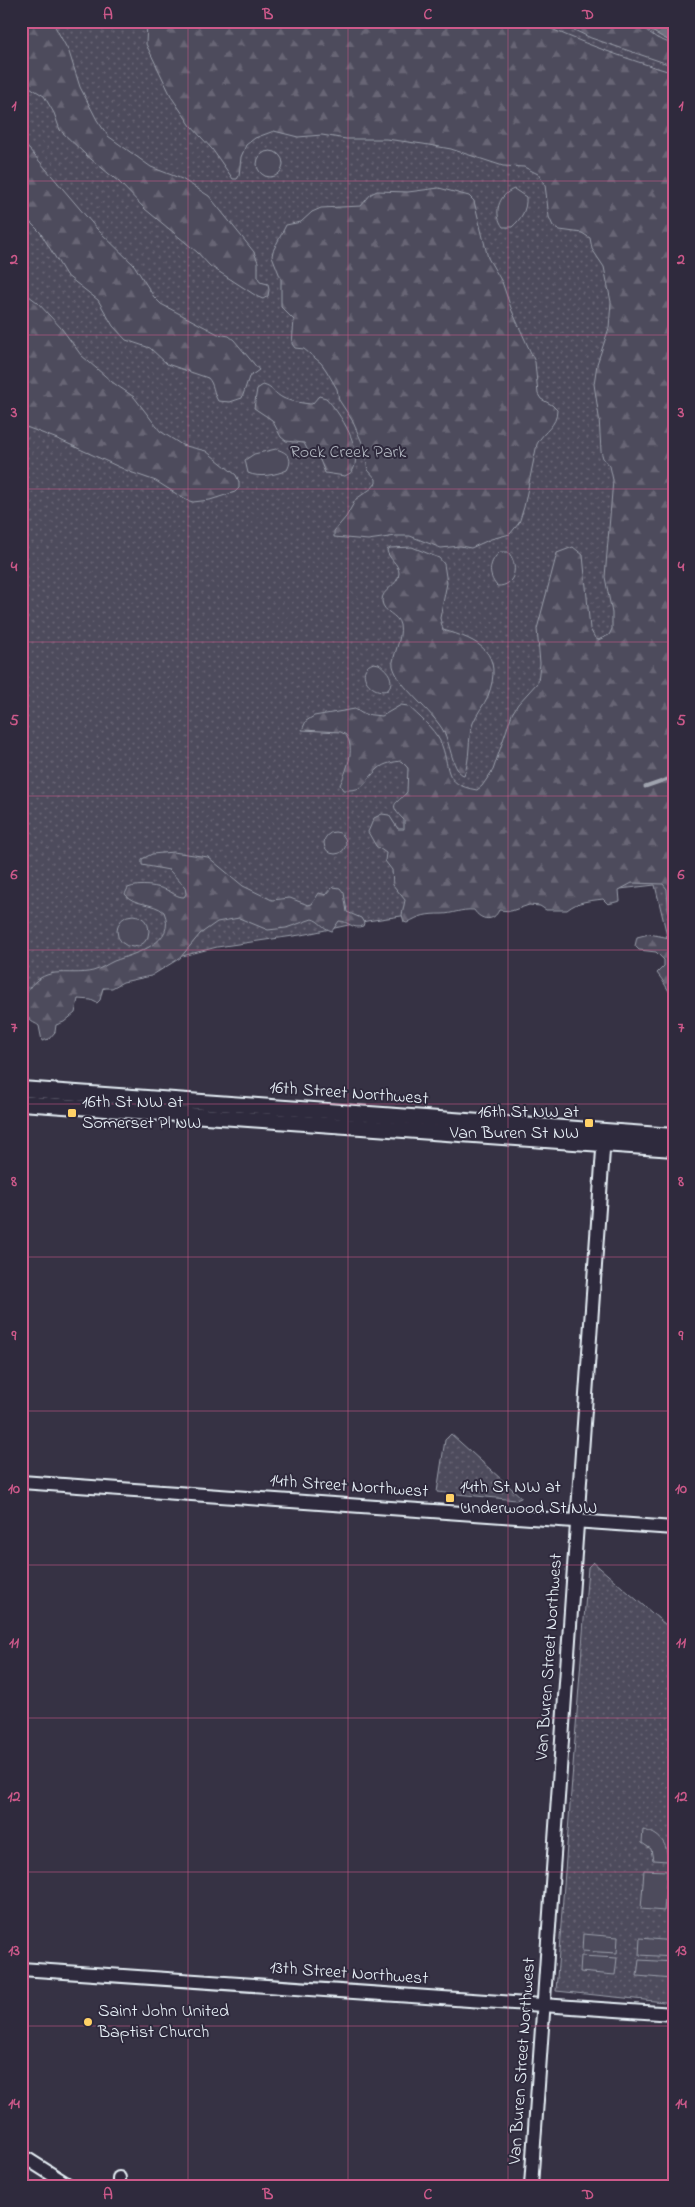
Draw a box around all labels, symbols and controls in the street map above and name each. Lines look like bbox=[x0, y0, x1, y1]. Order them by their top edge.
text: A bbox=[103, 3, 113, 27]
text: B bbox=[262, 3, 274, 27]
text: C bbox=[424, 3, 433, 27]
text: D bbox=[581, 3, 594, 27]
text: 1 bbox=[11, 94, 17, 118]
text: 1 bbox=[678, 94, 684, 118]
text: 2 bbox=[9, 248, 18, 272]
text: 2 bbox=[676, 248, 685, 272]
text: 3 bbox=[10, 401, 18, 425]
text: 3 bbox=[677, 401, 685, 425]
park label: Rock Creek Park bbox=[290, 440, 406, 466]
text: 4 bbox=[10, 555, 18, 579]
text: 4 bbox=[677, 555, 685, 579]
text: 5 bbox=[9, 709, 19, 733]
text: 5 bbox=[676, 709, 686, 733]
text: 6 bbox=[9, 863, 18, 887]
text: 6 bbox=[676, 863, 685, 887]
text: 7 bbox=[11, 1016, 18, 1040]
text: 7 bbox=[678, 1016, 685, 1040]
street label: 16th Street Northwest bbox=[269, 1075, 429, 1113]
place label: 16th St NW at Somerset Pl NW bbox=[82, 1090, 201, 1137]
place label: 16th St NW at Van Buren St NW bbox=[449, 1100, 579, 1147]
marker: 16th St NW at Somerset Pl NW bbox=[66, 1107, 78, 1119]
marker: 16th St NW at Van Buren St NW bbox=[583, 1117, 595, 1129]
text: 8 bbox=[10, 1170, 17, 1194]
text: 8 bbox=[677, 1170, 684, 1194]
text: 9 bbox=[11, 1324, 17, 1348]
text: 9 bbox=[678, 1324, 684, 1348]
street label: 14th Street Northwest bbox=[269, 1468, 429, 1506]
place label: 14th St NW at Underwood St NW bbox=[460, 1475, 597, 1522]
text: 10 bbox=[8, 1477, 20, 1501]
text: 10 bbox=[675, 1477, 687, 1501]
marker: 14th St NW at Underwood St NW bbox=[444, 1492, 456, 1504]
street label: Van Buren Street Northwest bbox=[530, 1553, 570, 1762]
text: 11 bbox=[9, 1631, 20, 1655]
text: 11 bbox=[676, 1631, 687, 1655]
text: 12 bbox=[7, 1785, 21, 1809]
text: 12 bbox=[674, 1785, 688, 1809]
text: 13 bbox=[8, 1939, 20, 1963]
text: 13 bbox=[675, 1939, 687, 1963]
street label: 13th Street Northwest bbox=[269, 1955, 429, 1993]
street label: Van Buren Street Northwest bbox=[503, 1957, 543, 2166]
place label: Saint John United Baptist Church bbox=[97, 1999, 229, 2046]
marker: Saint John United Baptist Church bbox=[82, 2016, 94, 2028]
text: 14 bbox=[8, 2092, 20, 2116]
text: 14 bbox=[675, 2092, 687, 2116]
text: A bbox=[103, 2183, 113, 2207]
text: B bbox=[262, 2183, 274, 2207]
text: C bbox=[424, 2183, 433, 2207]
text: D bbox=[581, 2183, 594, 2207]

